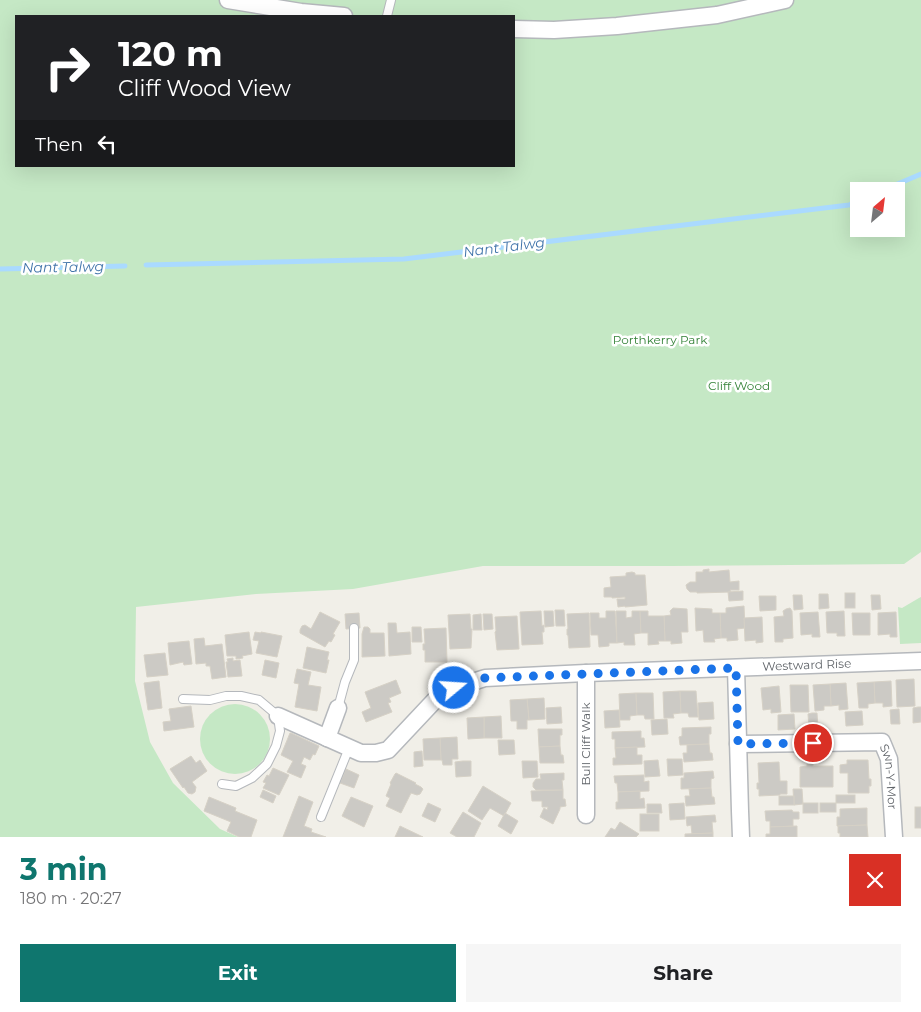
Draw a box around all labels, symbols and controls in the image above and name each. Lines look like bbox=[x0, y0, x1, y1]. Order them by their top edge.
text: 120 m bbox=[118, 32, 223, 75]
icon: right bbox=[35, 35, 100, 100]
text: Cliff Wood View bbox=[118, 75, 291, 102]
icon: left bbox=[93, 130, 121, 158]
text: Then bbox=[35, 133, 83, 156]
north arrow bbox=[850, 182, 905, 238]
map controls bbox=[850, 182, 905, 237]
water label: Nant Talwg bbox=[462, 233, 546, 261]
water label: Nant Talwg bbox=[22, 257, 104, 277]
park label: Porthkerry Park bbox=[613, 332, 708, 347]
park label: Cliff Wood bbox=[708, 378, 770, 393]
street label: Westward Rise bbox=[762, 656, 852, 674]
position arrow bbox=[427, 661, 479, 713]
street label: Bull Cliff Walk bbox=[578, 702, 593, 786]
pin bbox=[792, 722, 834, 764]
icon: arrive bbox=[799, 729, 827, 757]
street label: Swn-Y-Mor bbox=[877, 742, 900, 810]
text: 3 min bbox=[20, 851, 107, 888]
button: close bbox=[849, 854, 901, 906]
text: 180 m · 20:27 bbox=[20, 889, 122, 908]
button: Exit bbox=[20, 944, 456, 1002]
button: Share bbox=[466, 944, 901, 1002]

